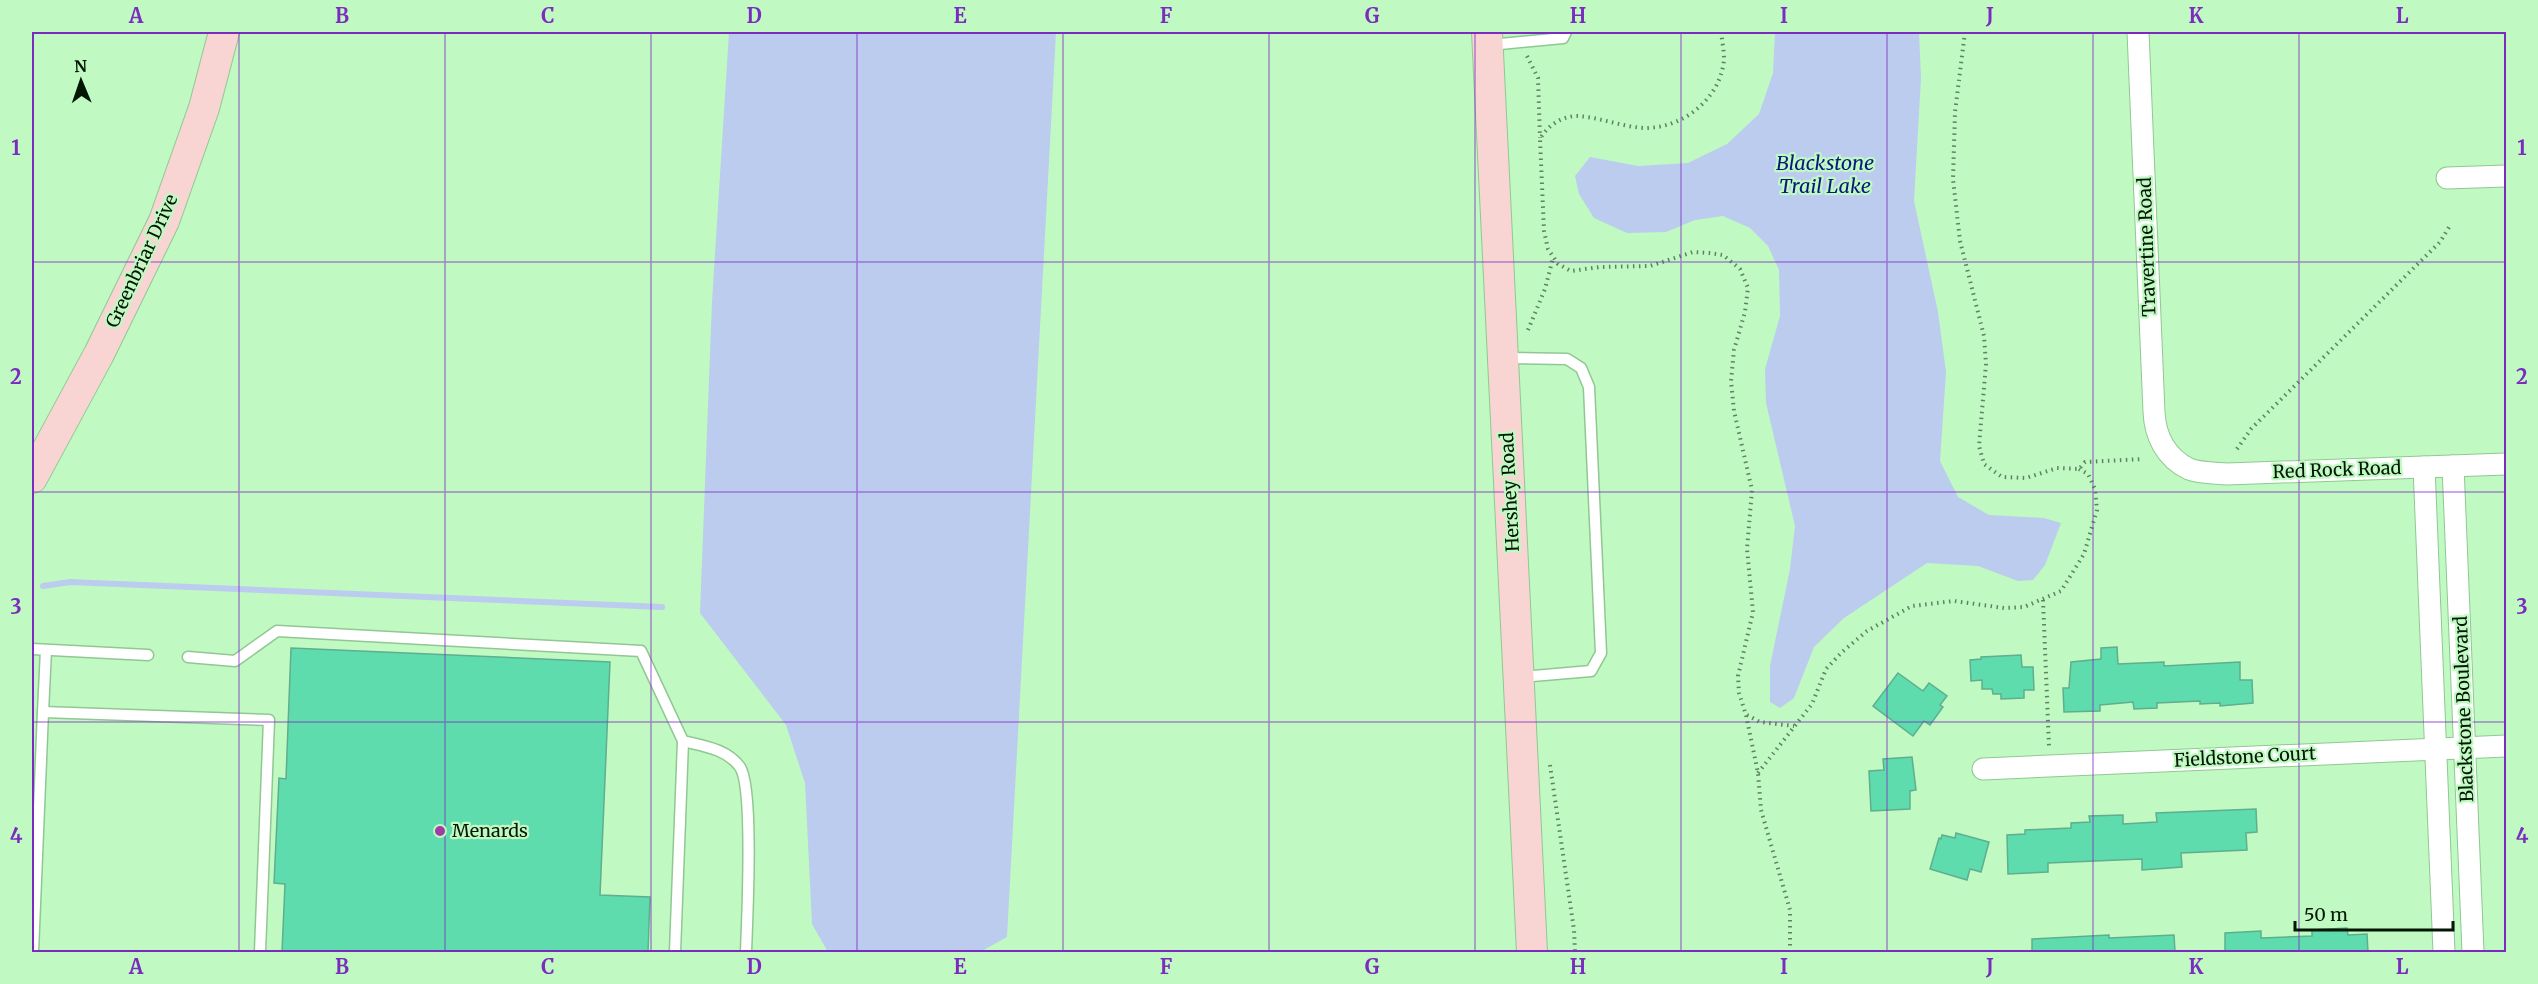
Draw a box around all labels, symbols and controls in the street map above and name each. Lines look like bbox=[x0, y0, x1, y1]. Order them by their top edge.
text: A bbox=[128, 3, 144, 28]
text: B bbox=[335, 3, 349, 28]
text: C bbox=[541, 3, 555, 28]
text: D bbox=[746, 3, 762, 28]
text: E bbox=[953, 3, 967, 28]
text: F bbox=[1160, 3, 1173, 28]
text: G bbox=[1365, 3, 1380, 28]
text: H bbox=[1570, 3, 1586, 28]
text: I bbox=[1780, 3, 1788, 28]
text: J bbox=[1985, 3, 1994, 28]
text: K bbox=[2189, 3, 2204, 28]
text: L bbox=[2396, 3, 2409, 28]
north arrow bbox=[51, 51, 111, 111]
text: N bbox=[74, 56, 88, 76]
text: 1 bbox=[11, 135, 21, 160]
text: 1 bbox=[2517, 135, 2527, 160]
water label: Blackstone Trail Lake bbox=[1776, 150, 1874, 198]
street label: Travertine Road bbox=[2133, 177, 2160, 317]
street label: Greenbriar Drive bbox=[101, 190, 183, 331]
text: 2 bbox=[10, 364, 22, 389]
text: 2 bbox=[2516, 364, 2528, 389]
street label: Hershey Road bbox=[1495, 431, 1524, 552]
street label: Red Rock Road bbox=[2272, 456, 2402, 483]
text: 3 bbox=[10, 594, 22, 619]
text: 3 bbox=[2516, 594, 2528, 619]
street label: Blackstone Boulevard bbox=[2449, 615, 2478, 803]
street label: Fieldstone Court bbox=[2173, 741, 2317, 772]
place label: Menards bbox=[452, 819, 528, 842]
text: 4 bbox=[10, 823, 23, 848]
text: 4 bbox=[2516, 823, 2529, 848]
marker: Menards bbox=[433, 824, 447, 838]
scale bar bbox=[2295, 894, 2452, 932]
text: 50 m bbox=[2304, 903, 2348, 926]
text: A bbox=[128, 954, 144, 979]
text: B bbox=[335, 954, 349, 979]
text: C bbox=[541, 954, 555, 979]
text: D bbox=[746, 954, 762, 979]
text: E bbox=[953, 954, 967, 979]
text: F bbox=[1160, 954, 1173, 979]
text: G bbox=[1365, 954, 1380, 979]
text: H bbox=[1570, 954, 1586, 979]
text: I bbox=[1780, 954, 1788, 979]
text: J bbox=[1985, 954, 1994, 979]
text: K bbox=[2189, 954, 2204, 979]
text: L bbox=[2396, 954, 2409, 979]

